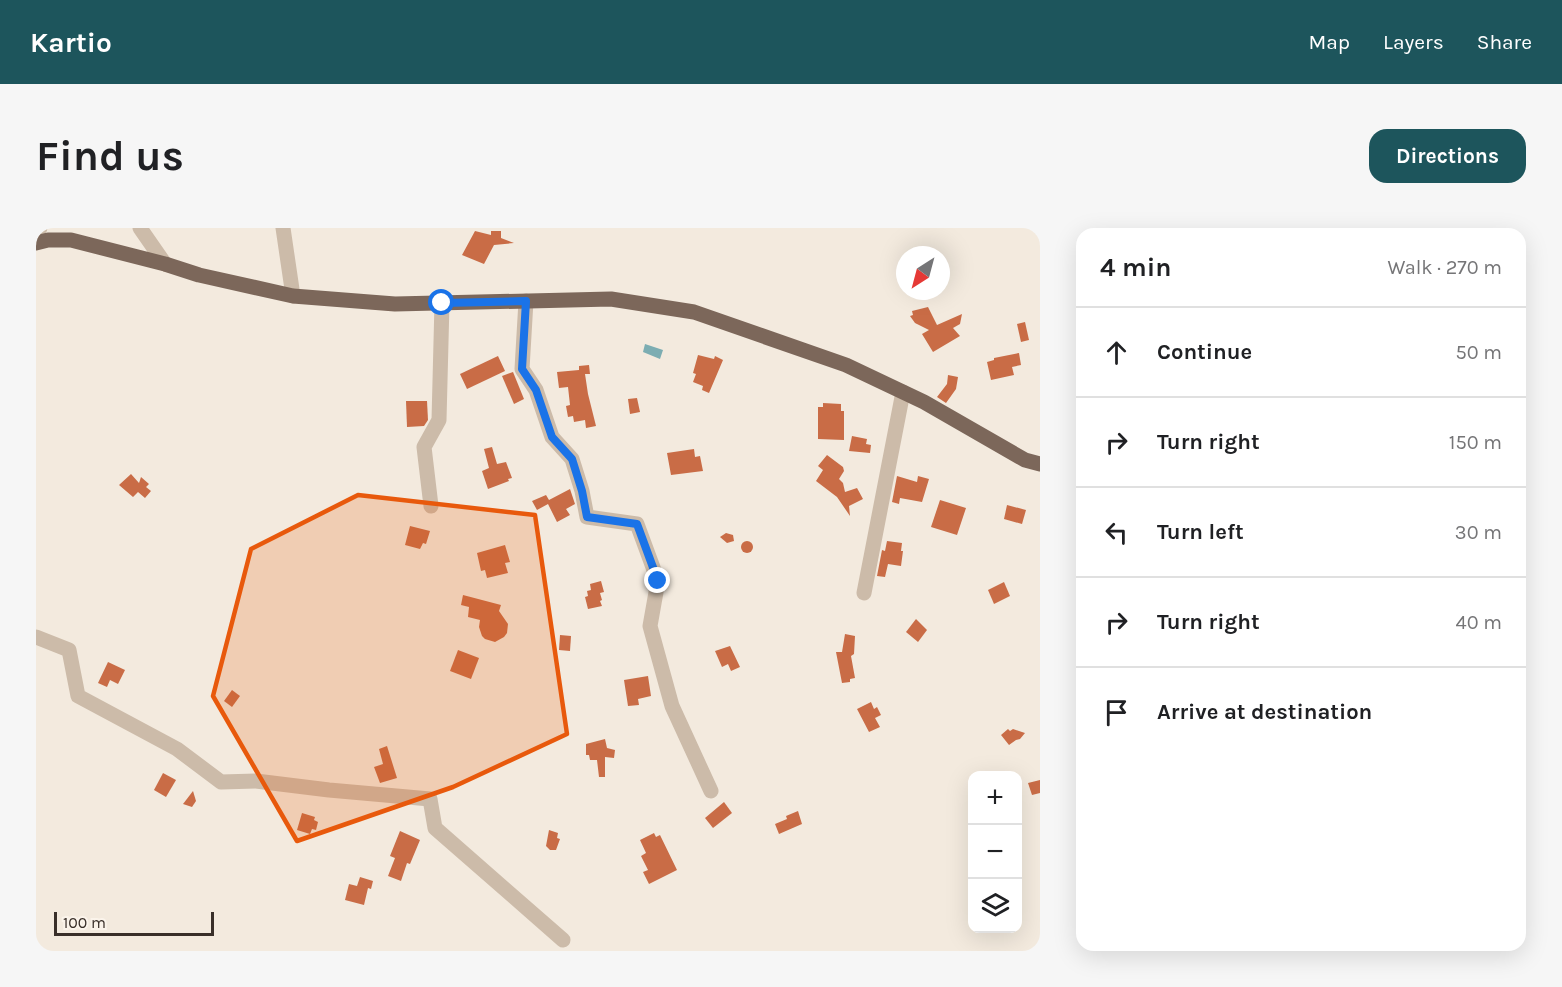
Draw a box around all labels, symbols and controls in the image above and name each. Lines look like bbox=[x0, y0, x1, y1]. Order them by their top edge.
text: Kartio bbox=[30, 26, 112, 59]
text: Map bbox=[1308, 30, 1350, 54]
text: Layers bbox=[1383, 30, 1444, 54]
text: Share bbox=[1477, 30, 1532, 54]
button: Directions bbox=[1369, 129, 1526, 183]
text: Find us bbox=[36, 131, 184, 181]
north arrow bbox=[896, 246, 950, 300]
text: 4 min bbox=[1100, 252, 1171, 283]
text: Walk · 270 m bbox=[1388, 256, 1502, 279]
route start bbox=[428, 289, 454, 315]
icon: ahead bbox=[1100, 336, 1133, 369]
text: Continue bbox=[1157, 339, 1252, 365]
text: 50 m bbox=[1455, 341, 1502, 364]
icon: right bbox=[1100, 426, 1133, 459]
text: Turn right bbox=[1157, 429, 1260, 455]
text: 150 m bbox=[1449, 431, 1502, 454]
icon: left bbox=[1100, 516, 1133, 549]
text: Turn left bbox=[1157, 519, 1244, 545]
text: 30 m bbox=[1455, 521, 1502, 544]
route end bbox=[644, 567, 670, 593]
icon: right bbox=[1100, 606, 1133, 639]
text: Turn right bbox=[1157, 609, 1260, 635]
text: 40 m bbox=[1456, 611, 1502, 634]
icon: arrive bbox=[1100, 696, 1133, 729]
text: Arrive at destination bbox=[1157, 699, 1372, 725]
map controls bbox=[968, 771, 1022, 933]
button: + bbox=[968, 771, 1022, 825]
button: − bbox=[968, 825, 1022, 879]
button: layers bbox=[968, 879, 1022, 933]
scale bar bbox=[54, 909, 214, 936]
text: 100 m bbox=[63, 913, 106, 932]

